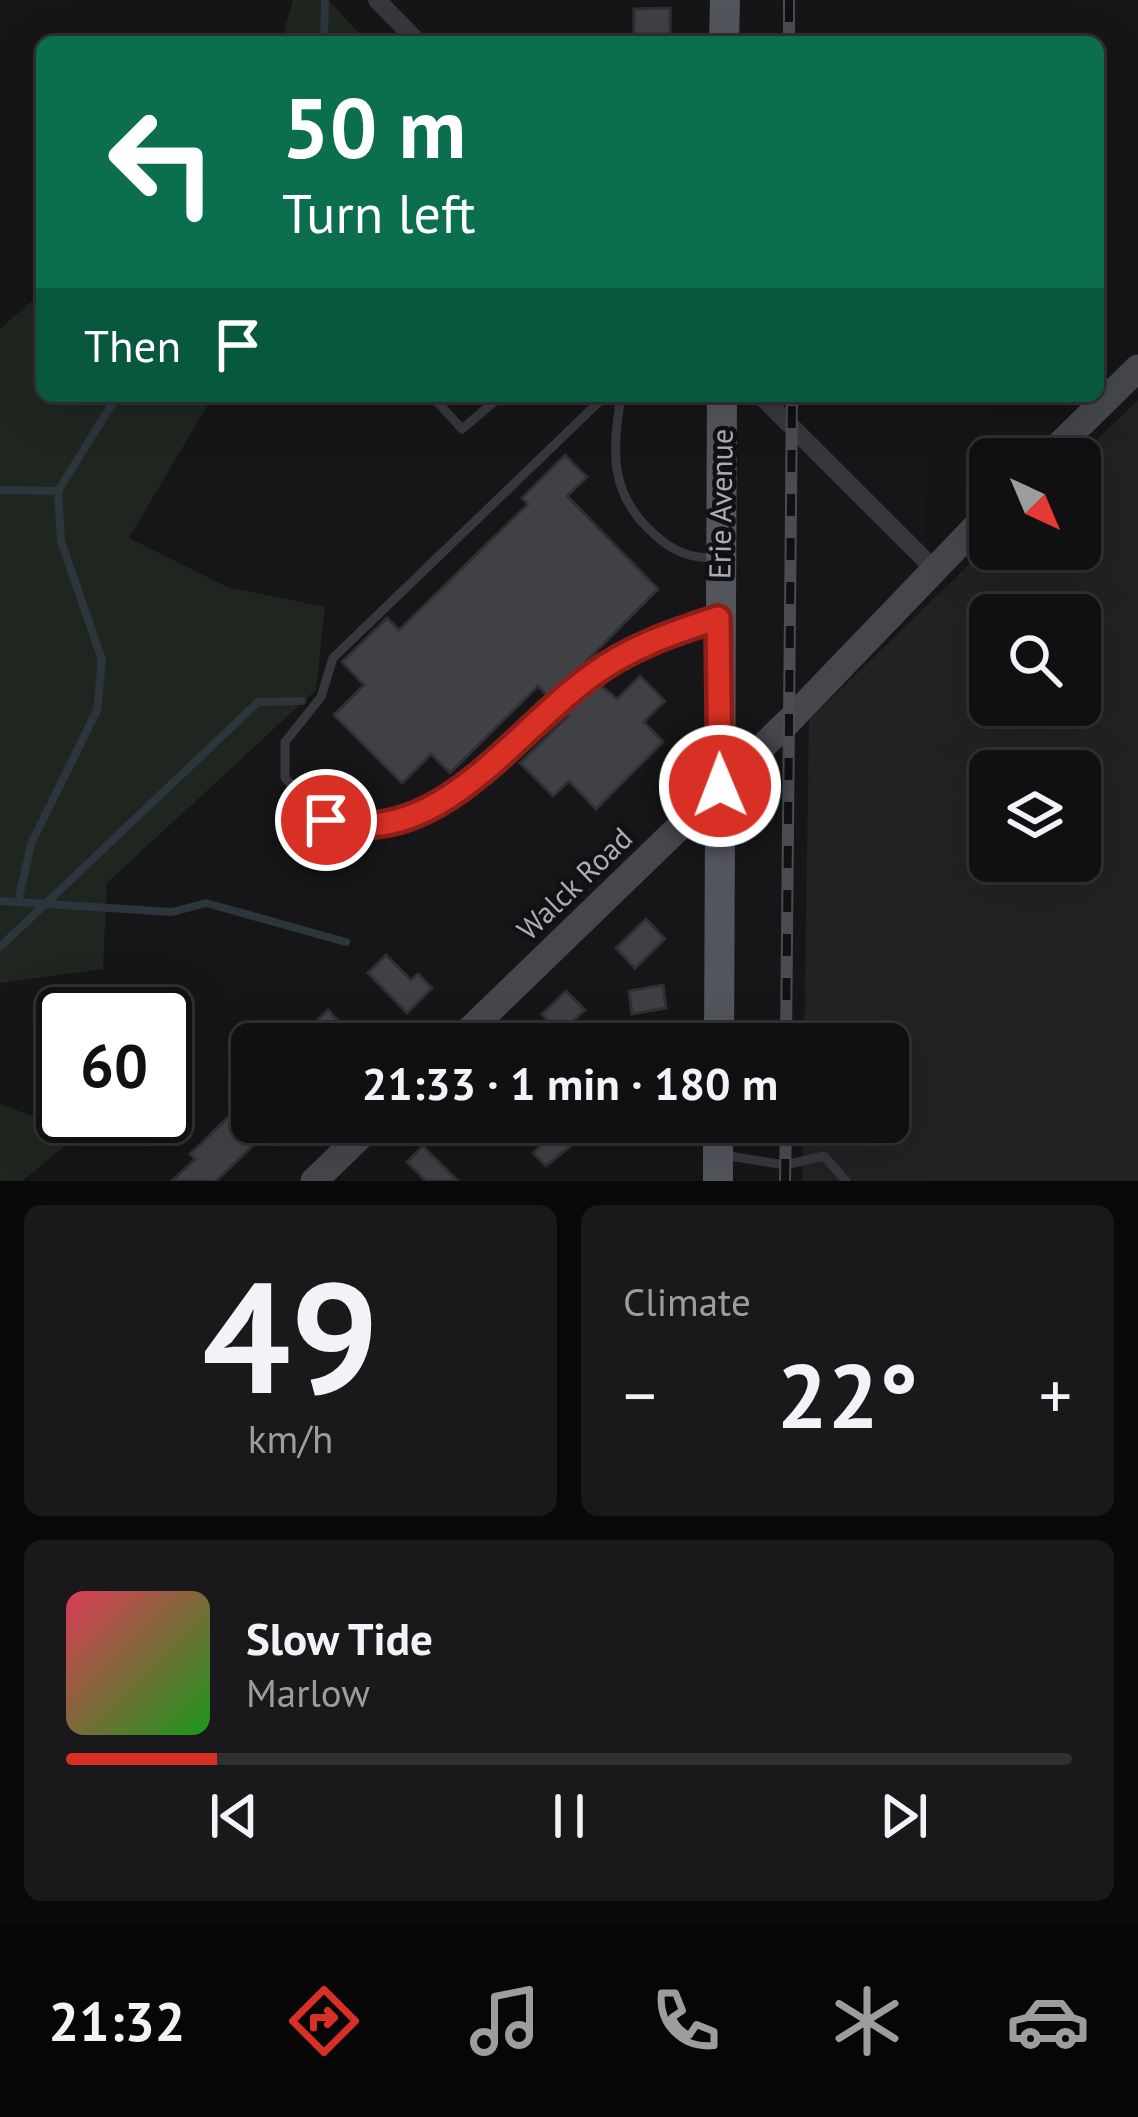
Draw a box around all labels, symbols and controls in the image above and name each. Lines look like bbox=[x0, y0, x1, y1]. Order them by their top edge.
text: 50 m bbox=[282, 72, 466, 181]
icon: left bbox=[84, 84, 240, 240]
text: Turn left bbox=[282, 178, 476, 248]
icon: arrive bbox=[205, 312, 271, 378]
text: Then bbox=[84, 316, 181, 374]
street label: Erie Avenue bbox=[699, 429, 741, 579]
north arrow bbox=[969, 438, 1101, 570]
map controls bbox=[969, 438, 1101, 882]
button: search bbox=[969, 594, 1101, 726]
position arrow bbox=[657, 723, 783, 849]
button: layers bbox=[969, 750, 1101, 882]
pin bbox=[275, 769, 377, 871]
icon: arrive bbox=[293, 787, 359, 853]
street label: Walck Road bbox=[508, 818, 640, 948]
speed limit sign: 60 bbox=[36, 987, 192, 1143]
text: 21:33 · 1 min · 180 m bbox=[362, 1054, 778, 1112]
text: 49 bbox=[202, 1234, 379, 1436]
text: Climate bbox=[623, 1276, 751, 1327]
text: 22° bbox=[777, 1336, 918, 1453]
text: − bbox=[623, 1352, 656, 1437]
text: + bbox=[1039, 1352, 1072, 1437]
text: km/h bbox=[248, 1413, 333, 1464]
text: Slow Tide bbox=[246, 1609, 433, 1667]
text: Marlow bbox=[246, 1667, 370, 1718]
icon: previous bbox=[201, 1783, 267, 1849]
icon: pause bbox=[536, 1783, 602, 1849]
icon: next bbox=[871, 1783, 937, 1849]
icon: directions bbox=[282, 1979, 366, 2063]
icon: music bbox=[463, 1979, 547, 2063]
icon: phone bbox=[644, 1979, 728, 2063]
icon: climate bbox=[825, 1979, 909, 2063]
icon: car bbox=[1006, 1979, 1090, 2063]
text: 21:32 bbox=[48, 1986, 185, 2056]

